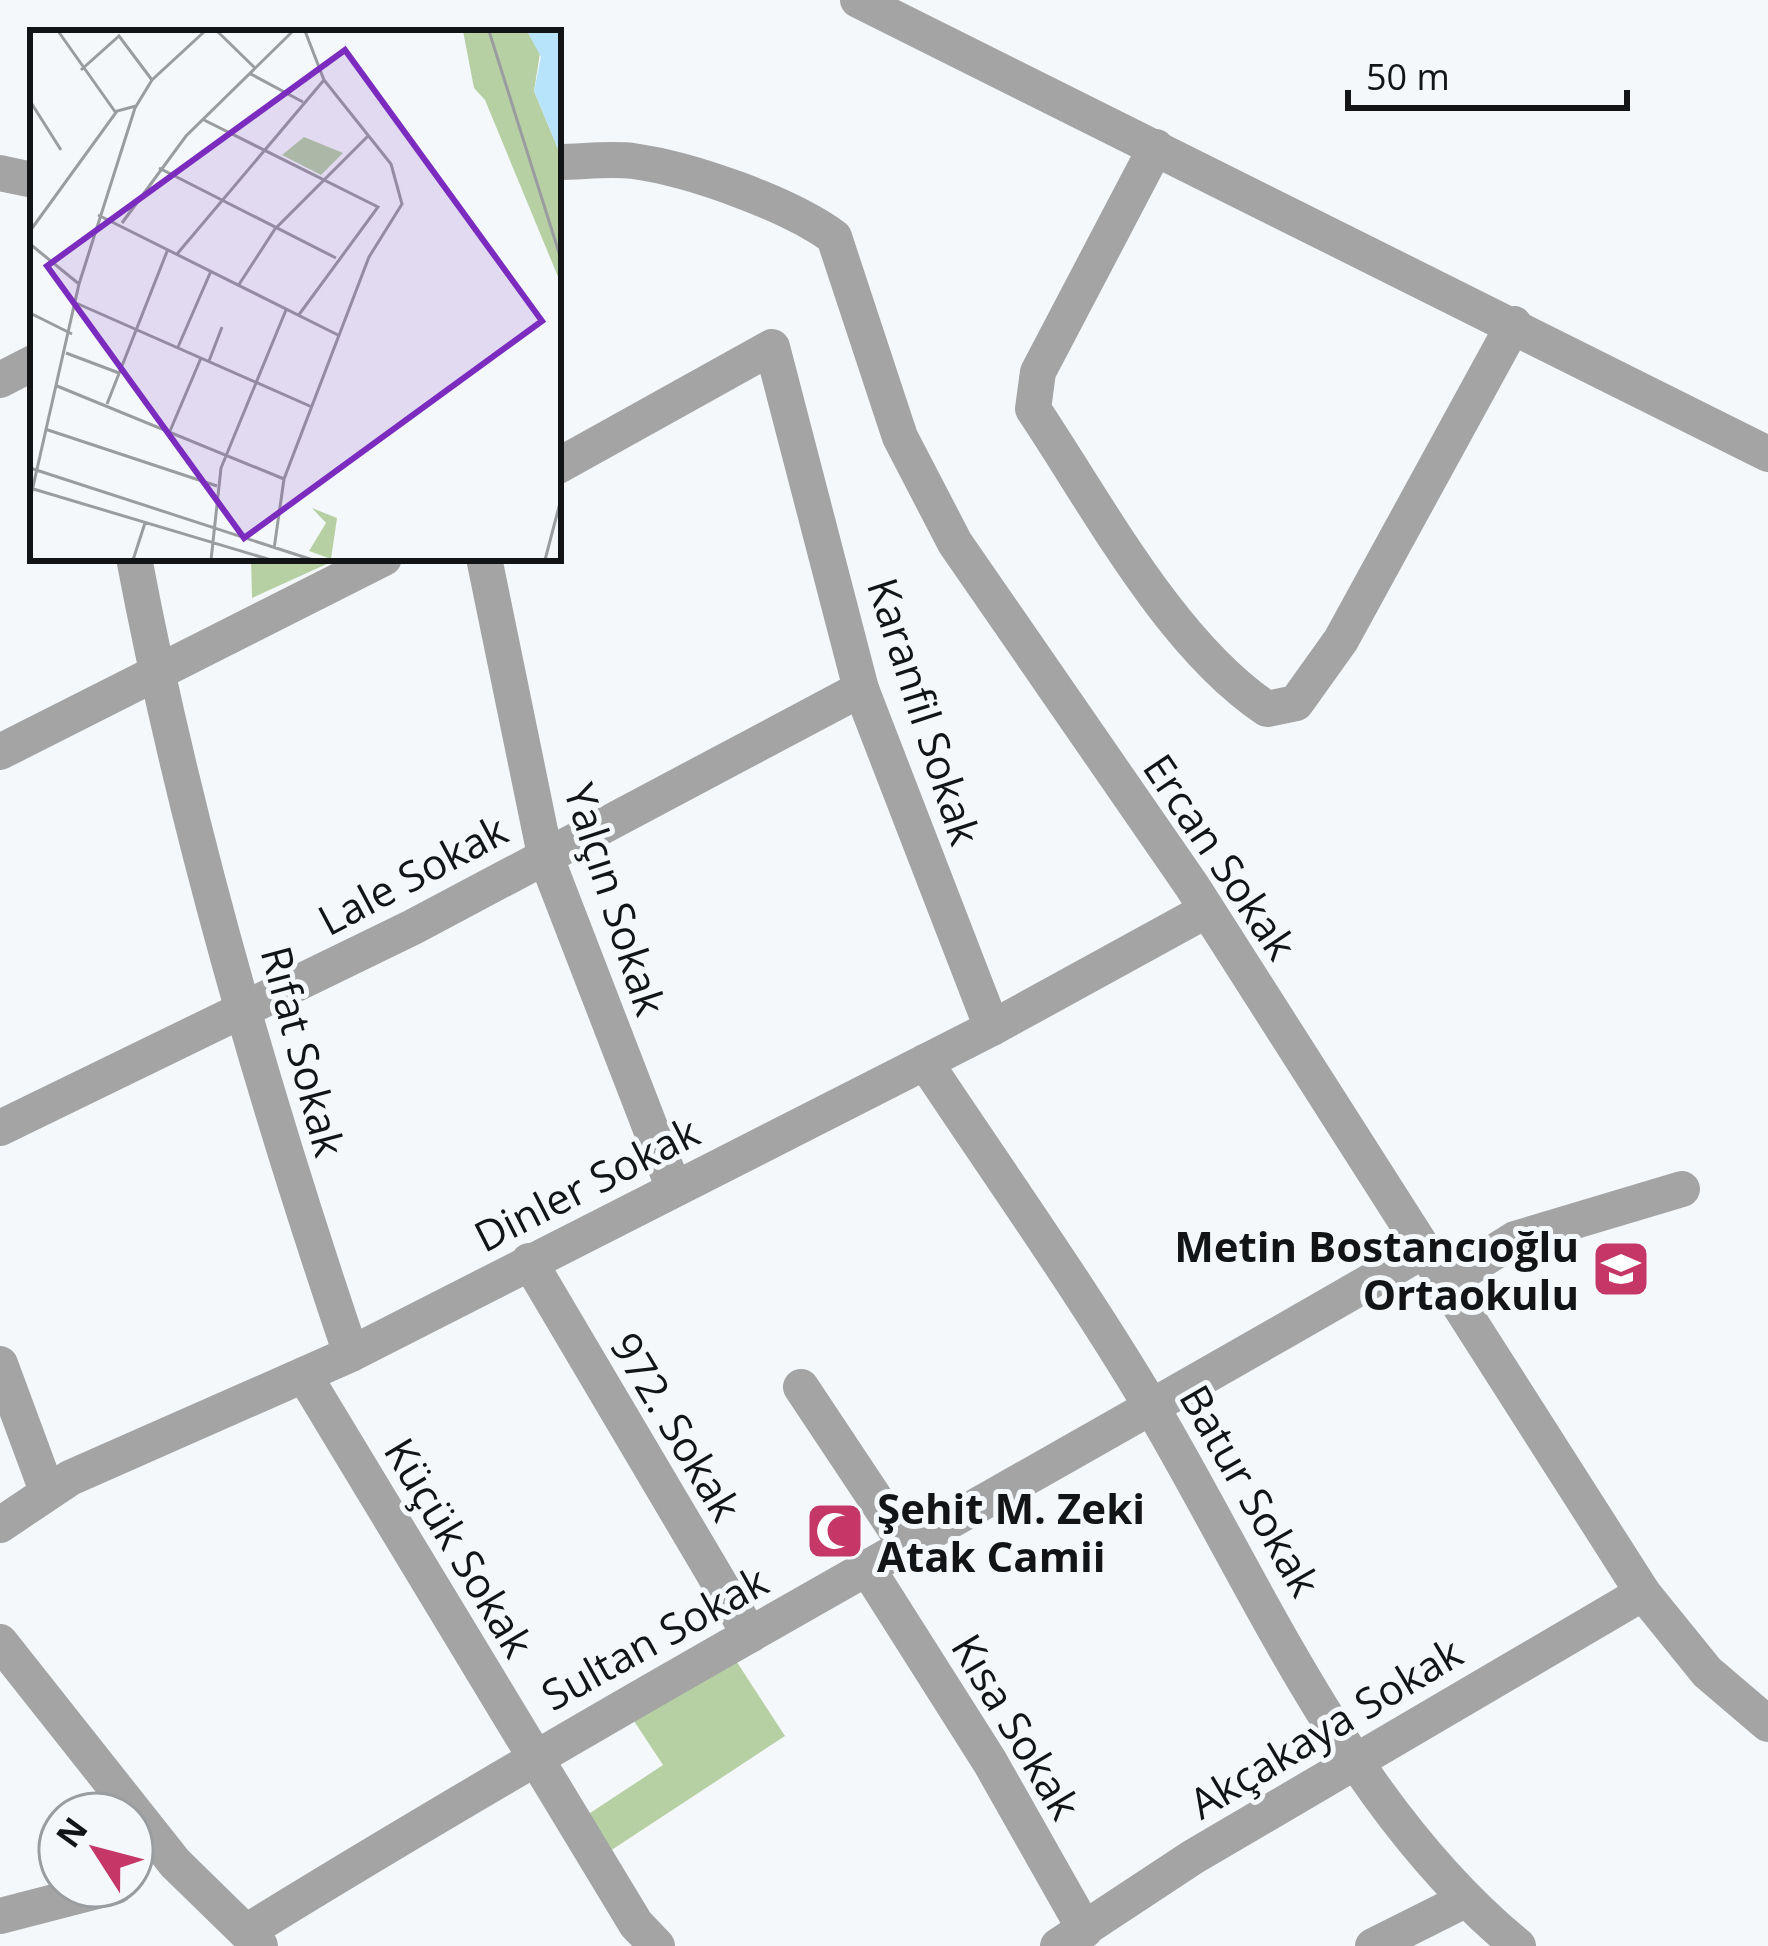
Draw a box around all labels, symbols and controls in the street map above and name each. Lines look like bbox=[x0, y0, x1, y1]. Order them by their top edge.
inset map bbox=[30, 30, 561, 561]
scale bar bbox=[1348, 36, 1627, 110]
text: 50 m bbox=[1366, 52, 1450, 101]
street label: Karanfil Sokak bbox=[855, 570, 995, 852]
street label: Ercan Sokak bbox=[1131, 742, 1311, 970]
street label: Yalçın Sokak bbox=[552, 776, 680, 1022]
street label: Lale Sokak bbox=[308, 800, 516, 948]
street label: Rıfat Sokak bbox=[249, 939, 359, 1163]
street label: Dinler Sokak bbox=[464, 1102, 708, 1264]
place label: Metin Bostancıoğlu Ortaokulu bbox=[1174, 1217, 1579, 1322]
school or university icon: Metin Bostancıoğlu Ortaokulu bbox=[1590, 1238, 1652, 1300]
street label: 972. Sokak bbox=[599, 1321, 755, 1531]
street label: Batur Sokak bbox=[1168, 1374, 1334, 1606]
street label: Küçük Sokak bbox=[372, 1427, 548, 1667]
place label: Şehit M. Zeki Atak Camii bbox=[877, 1479, 1145, 1584]
mosque icon: Şehit M. Zeki Atak Camii bbox=[804, 1500, 866, 1562]
street label: Sultan Sokak bbox=[531, 1551, 777, 1723]
street label: Kısa Sokak bbox=[939, 1623, 1095, 1829]
street label: Akçakaya Sokak bbox=[1178, 1623, 1472, 1831]
north arrow bbox=[36, 1790, 156, 1910]
text: N bbox=[45, 1808, 97, 1856]

